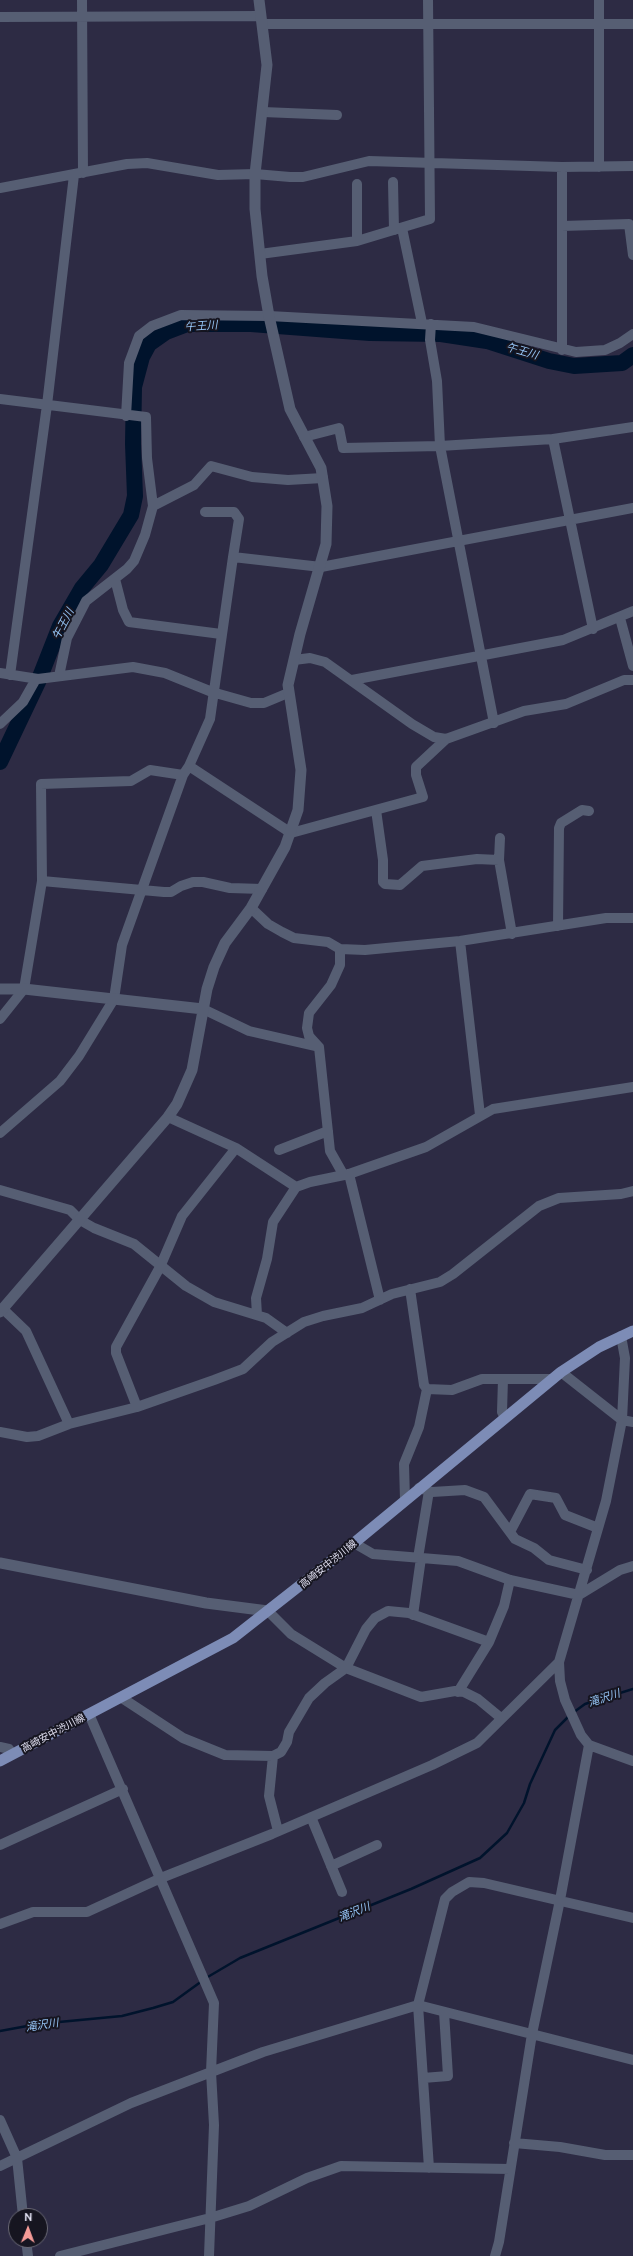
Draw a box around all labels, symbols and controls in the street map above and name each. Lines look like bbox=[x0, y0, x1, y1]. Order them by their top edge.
water label: 午王川 bbox=[184, 318, 218, 334]
water label: 午王川 bbox=[504, 340, 540, 362]
water label: 午王川 bbox=[49, 606, 77, 642]
street label: 高崎安中渋川線 bbox=[297, 1537, 359, 1591]
water label: 滝沢川 bbox=[586, 1687, 622, 1709]
street label: 高崎安中渋川線 bbox=[19, 1711, 87, 1755]
water label: 滝沢川 bbox=[336, 1900, 372, 1924]
water label: 滝沢川 bbox=[25, 2016, 59, 2034]
north arrow bbox=[8, 2208, 48, 2248]
text: N bbox=[24, 2211, 32, 2223]

